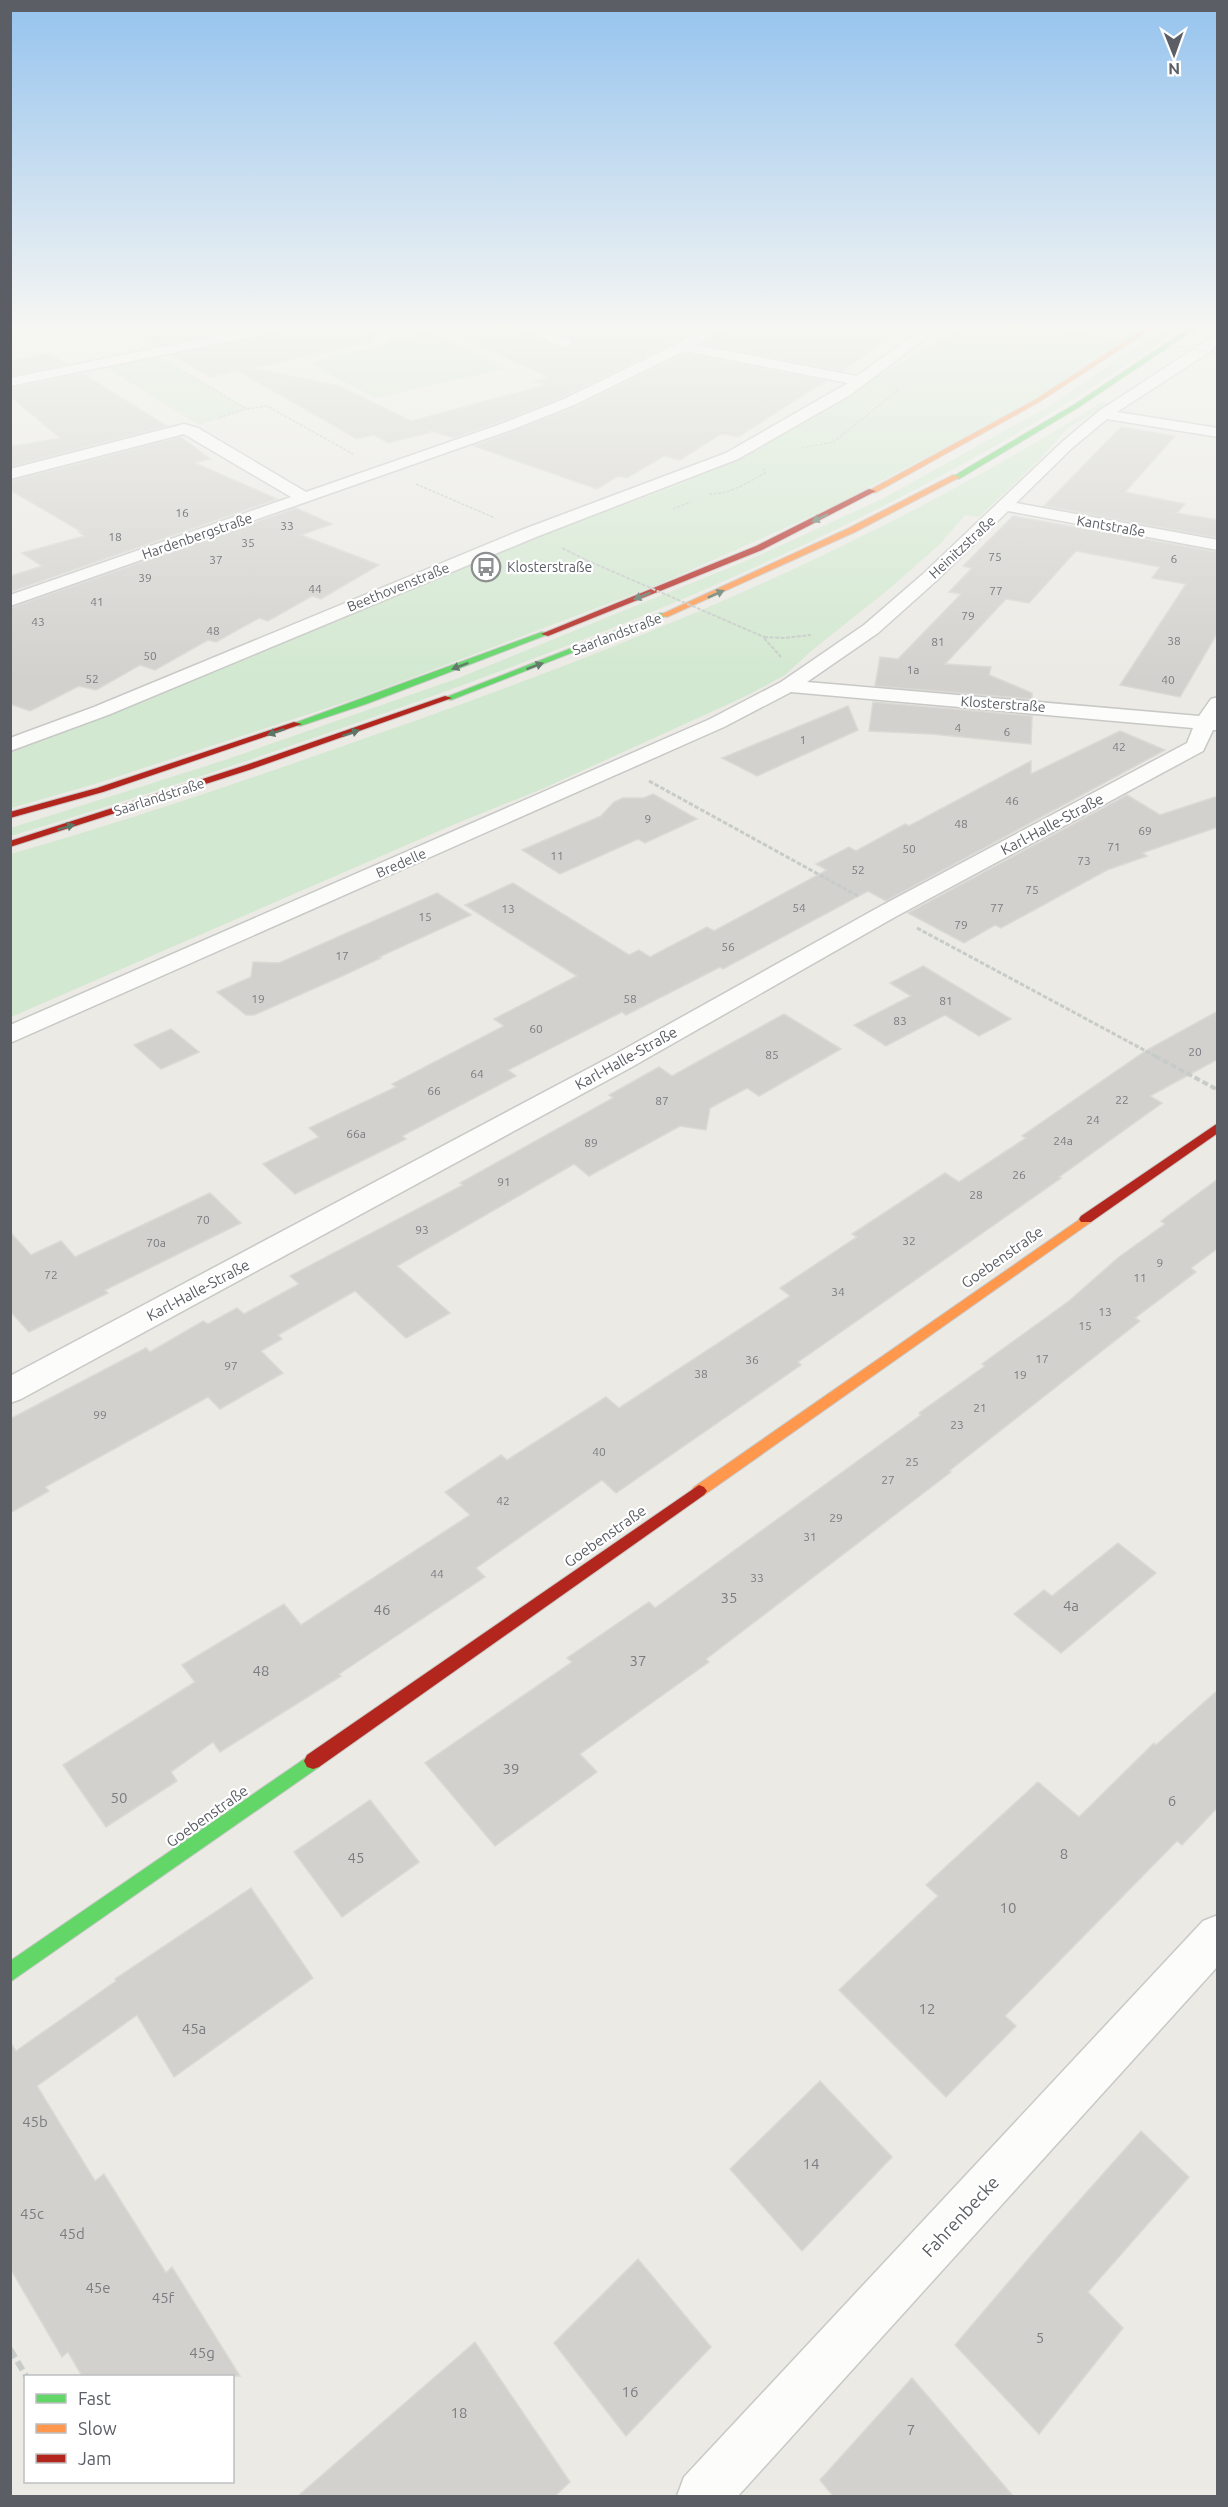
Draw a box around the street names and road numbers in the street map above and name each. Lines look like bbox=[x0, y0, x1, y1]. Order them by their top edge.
street label: Hardenbergstraße bbox=[140, 510, 254, 562]
street label: Heinitzstraße bbox=[926, 512, 998, 582]
street label: Kantstraße bbox=[1075, 512, 1147, 540]
street label: Beethovenstraße bbox=[345, 559, 451, 615]
street label: Saarlandstraße bbox=[570, 610, 664, 658]
street label: Klosterstraße bbox=[960, 693, 1046, 715]
street label: Saarlandstraße bbox=[112, 775, 206, 819]
street label: Karl-Halle-Straße bbox=[998, 790, 1106, 858]
street label: Bredelle bbox=[374, 845, 428, 881]
street label: Karl-Halle-Straße bbox=[572, 1023, 680, 1093]
street label: Goebenstraße bbox=[958, 1223, 1046, 1291]
street label: Karl-Halle-Straße bbox=[144, 1256, 252, 1324]
street label: Goebenstraße bbox=[561, 1502, 649, 1570]
street label: Goebenstraße bbox=[163, 1782, 251, 1850]
street label: Fahrenbecke bbox=[918, 2172, 1002, 2260]

